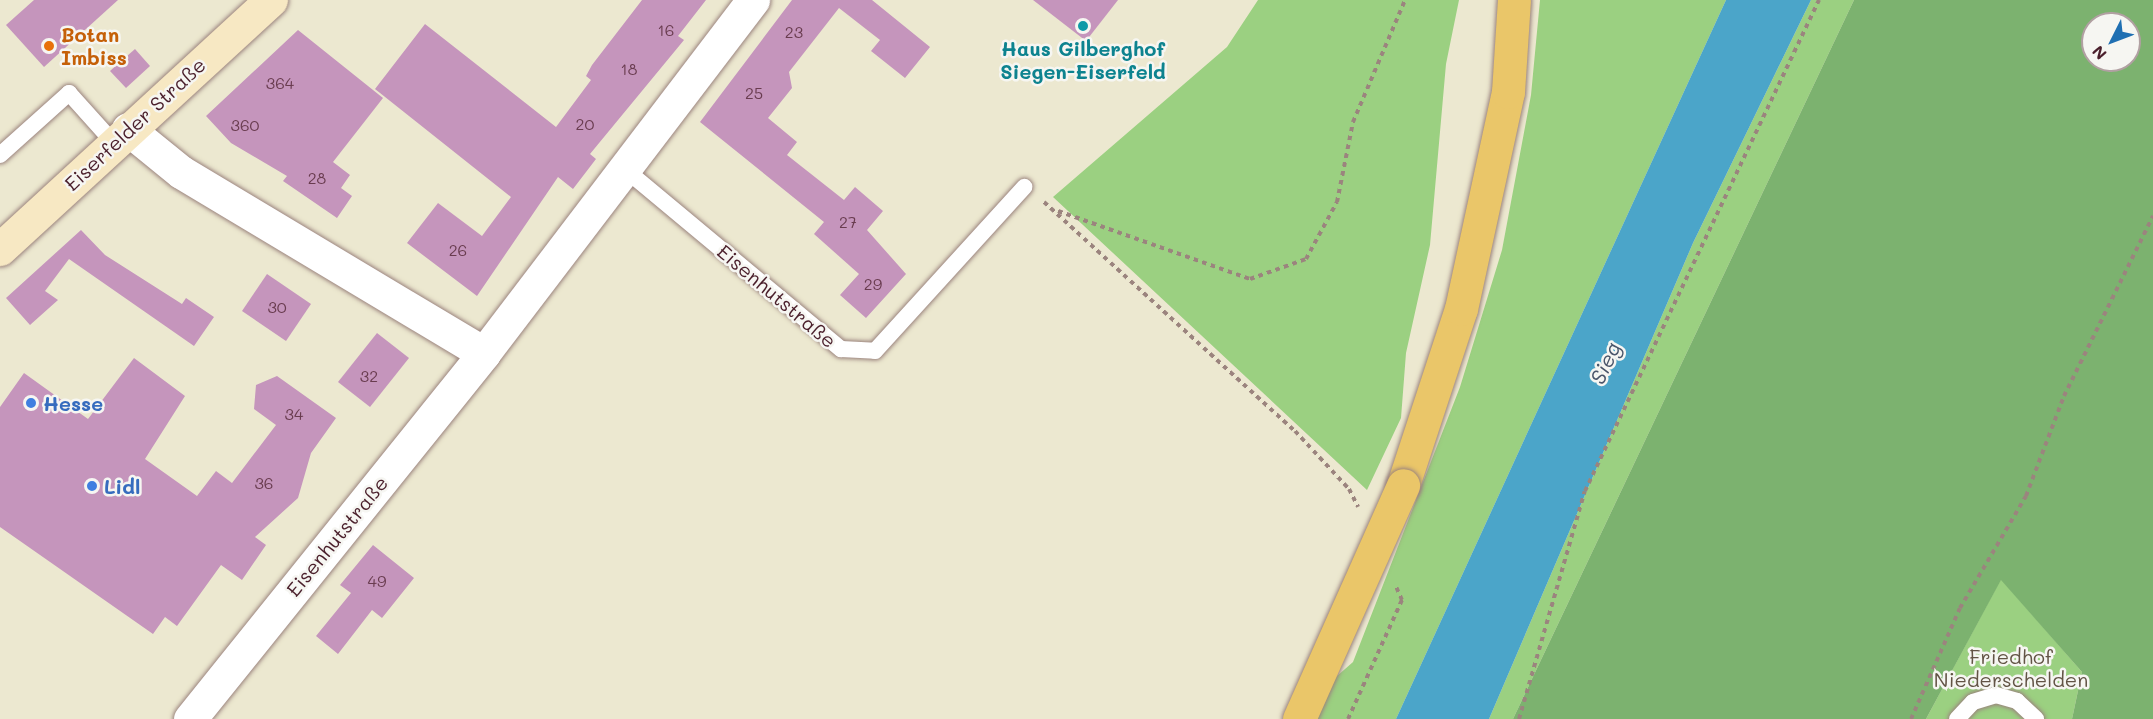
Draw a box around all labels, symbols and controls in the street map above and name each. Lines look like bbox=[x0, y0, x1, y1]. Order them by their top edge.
north arrow bbox=[2081, 12, 2141, 72]
marker: Haus Gilberghof Siegen-Eiserfeld bbox=[1076, 19, 1090, 33]
house number: 16 bbox=[658, 20, 674, 40]
place label: Botan Imbiss bbox=[61, 22, 127, 69]
house number: 23 bbox=[785, 22, 803, 42]
place label: Haus Gilberghof Siegen-Eiserfeld bbox=[1000, 36, 1166, 83]
marker: Botan Imbiss bbox=[42, 39, 56, 53]
text: N bbox=[2087, 41, 2111, 65]
street label: Eiserfelder Straße bbox=[60, 52, 210, 196]
house number: 18 bbox=[621, 59, 637, 79]
house number: 364 bbox=[266, 73, 294, 93]
house number: 25 bbox=[745, 83, 763, 103]
house number: 20 bbox=[576, 114, 594, 134]
house number: 360 bbox=[231, 115, 259, 135]
house number: 28 bbox=[308, 168, 326, 188]
house number: 27 bbox=[839, 212, 857, 232]
street label: Eisenhutstraße bbox=[713, 239, 841, 353]
house number: 26 bbox=[449, 240, 467, 260]
house number: 29 bbox=[864, 274, 882, 294]
house number: 30 bbox=[267, 297, 287, 317]
water label: Sieg bbox=[1584, 338, 1626, 388]
house number: 32 bbox=[360, 366, 378, 386]
place label: Hesse bbox=[43, 391, 103, 415]
marker: Hesse bbox=[24, 396, 38, 410]
house number: 34 bbox=[285, 404, 303, 424]
street label: Eisenhutstraße bbox=[281, 471, 393, 601]
house number: 36 bbox=[254, 473, 274, 493]
place label: Lidl bbox=[104, 474, 140, 498]
marker: Lidl bbox=[85, 479, 99, 493]
house number: 49 bbox=[368, 571, 386, 591]
park label: Friedhof Niederschelden bbox=[1934, 644, 2088, 691]

